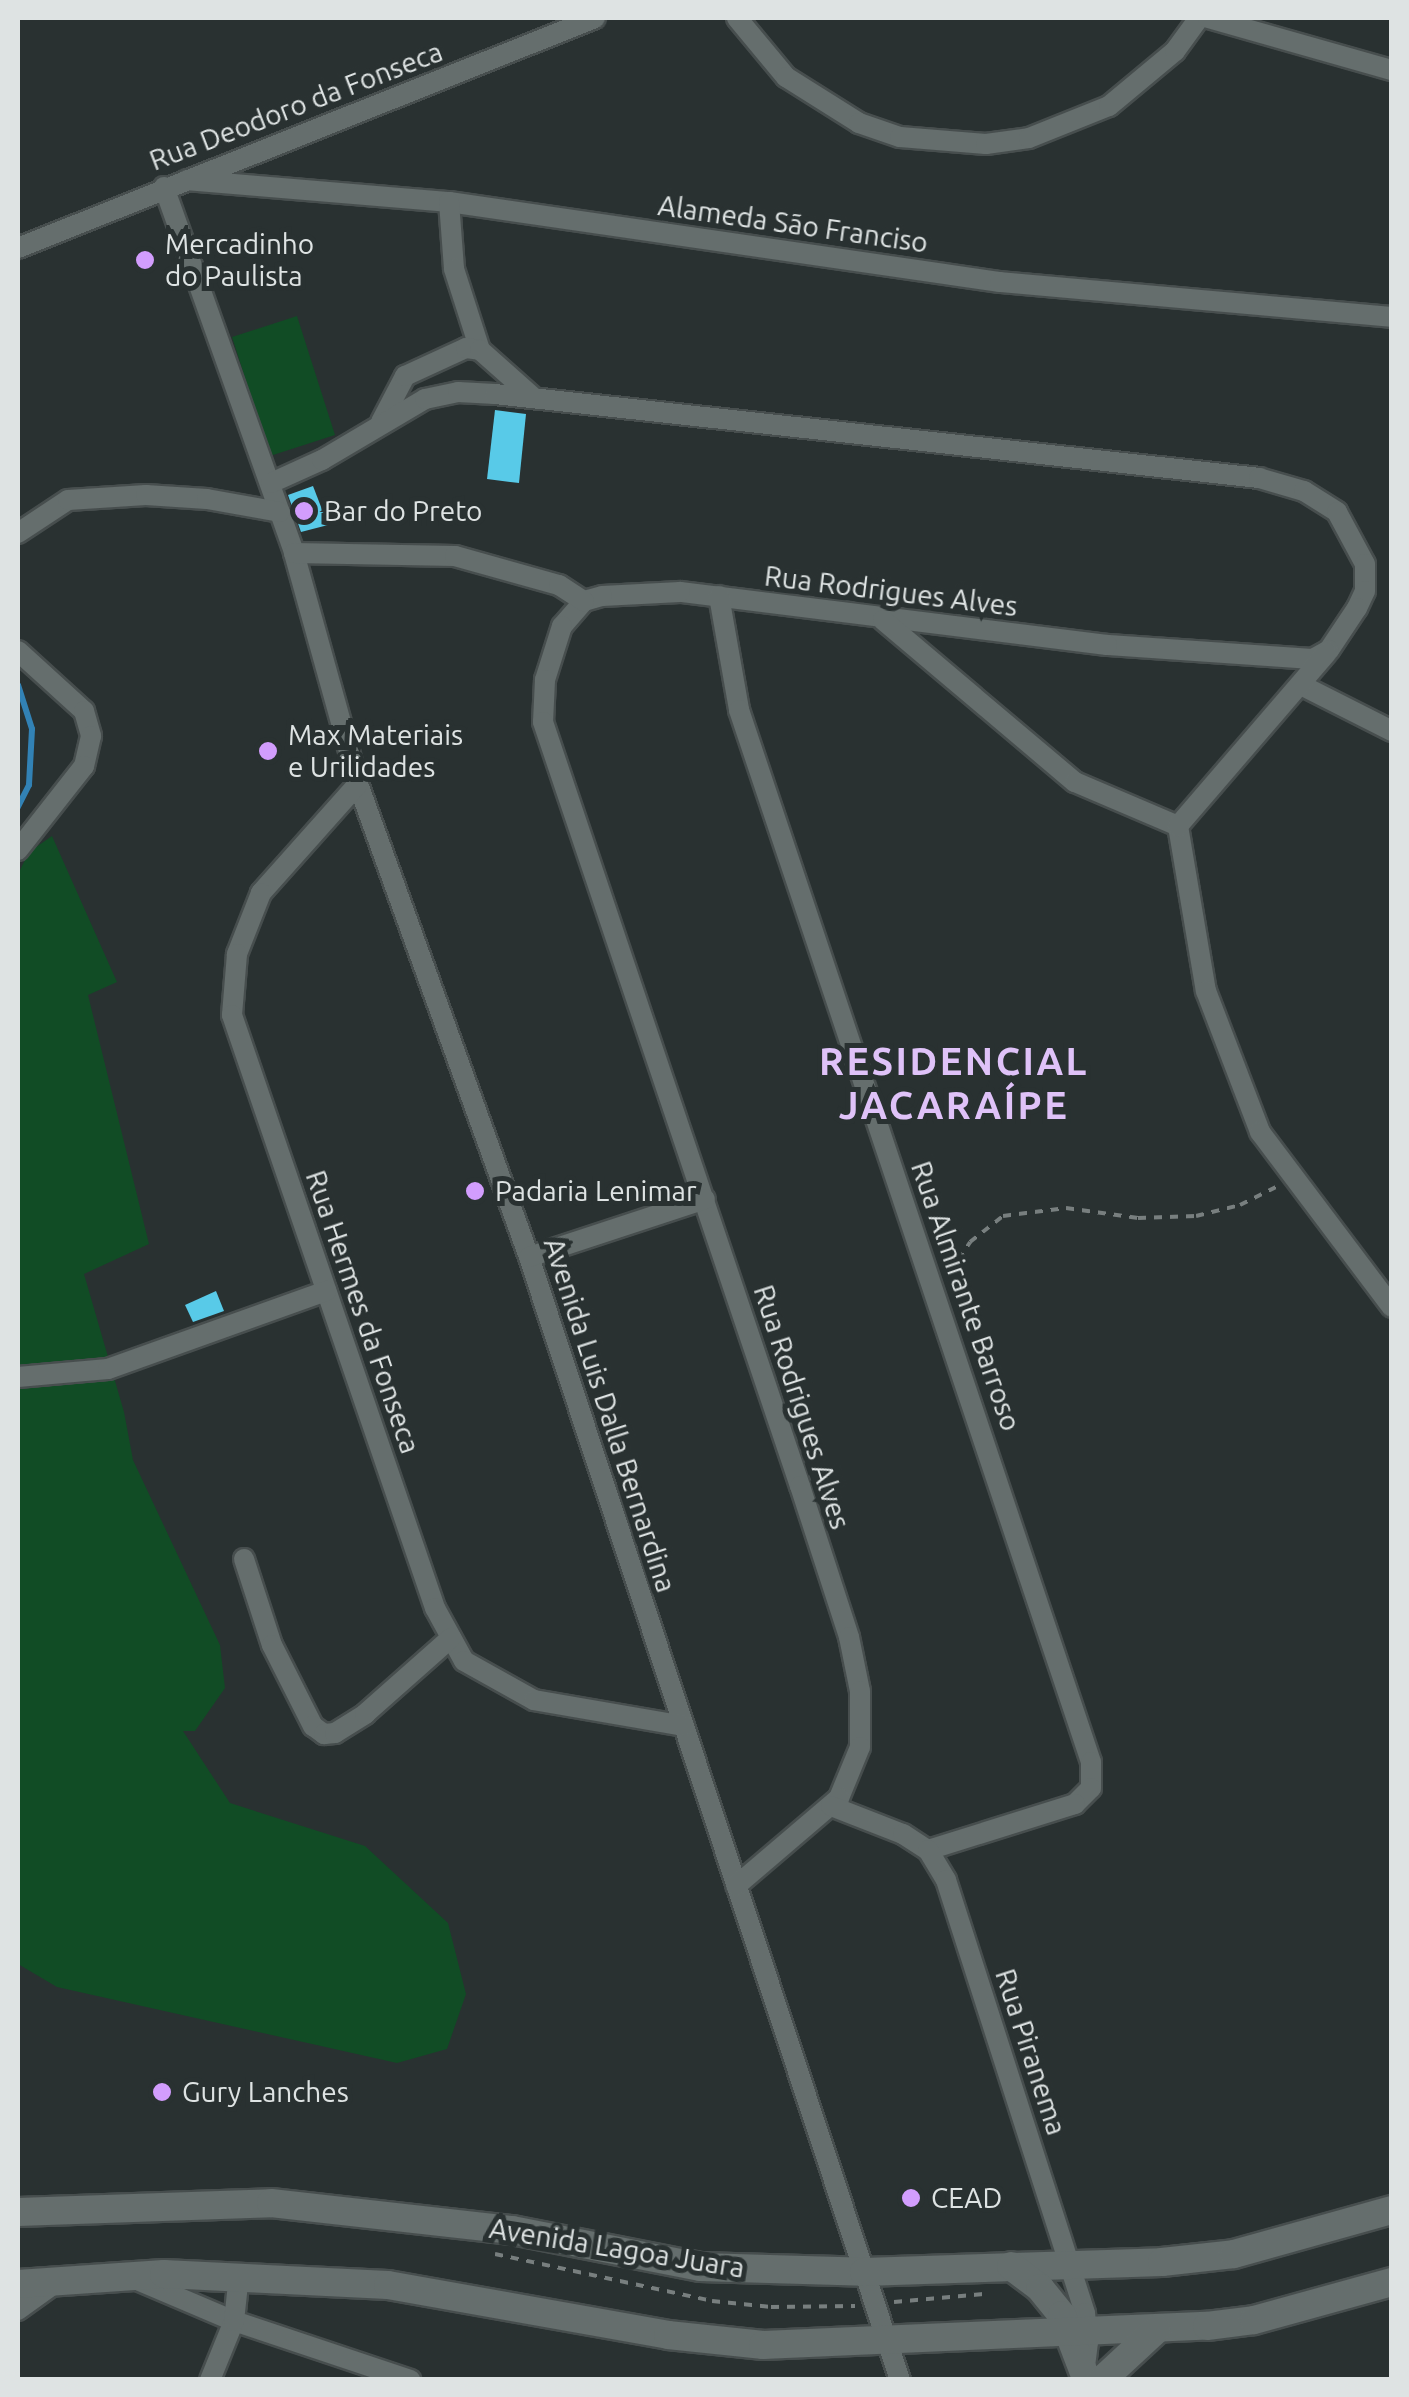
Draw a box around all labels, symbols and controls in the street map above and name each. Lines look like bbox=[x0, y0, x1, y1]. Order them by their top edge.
street label: Rua Deodoro da Fonseca bbox=[145, 35, 447, 177]
street label: Alameda São Franciso bbox=[656, 188, 930, 260]
place label: Mercadinho do Paulista bbox=[165, 227, 314, 293]
marker: Mercadinho do Paulista bbox=[134, 249, 156, 271]
place label: Bar do Preto bbox=[324, 494, 482, 528]
marker: Bar do Preto bbox=[293, 500, 315, 522]
street label: Rua Rodrigues Alves bbox=[763, 559, 1019, 623]
place label: Max Materiais e Urilidades bbox=[288, 718, 463, 784]
marker: Max Materiais e Urilidades bbox=[257, 740, 279, 762]
district label: RESIDENCIAL JACARAÍPE bbox=[819, 1039, 1089, 1128]
street label: Rua Almirante Barroso bbox=[904, 1157, 1028, 1435]
street label: Rua Hermes da Fonseca bbox=[299, 1166, 427, 1458]
place label: Padaria Lenimar bbox=[495, 1174, 697, 1208]
marker: Padaria Lenimar bbox=[464, 1180, 486, 1202]
street label: Avenida Luis Dalla Bernardina bbox=[537, 1234, 683, 1596]
street label: Rua Rodrigues Alves bbox=[747, 1281, 857, 1533]
street label: Rua Piranema bbox=[988, 1965, 1074, 2139]
place label: Gury Lanches bbox=[182, 2075, 349, 2109]
marker: Gury Lanches bbox=[151, 2081, 173, 2103]
place label: CEAD bbox=[931, 2181, 1002, 2215]
marker: CEAD bbox=[900, 2187, 922, 2209]
street label: Avenida Lagoa Juara bbox=[487, 2211, 747, 2285]

